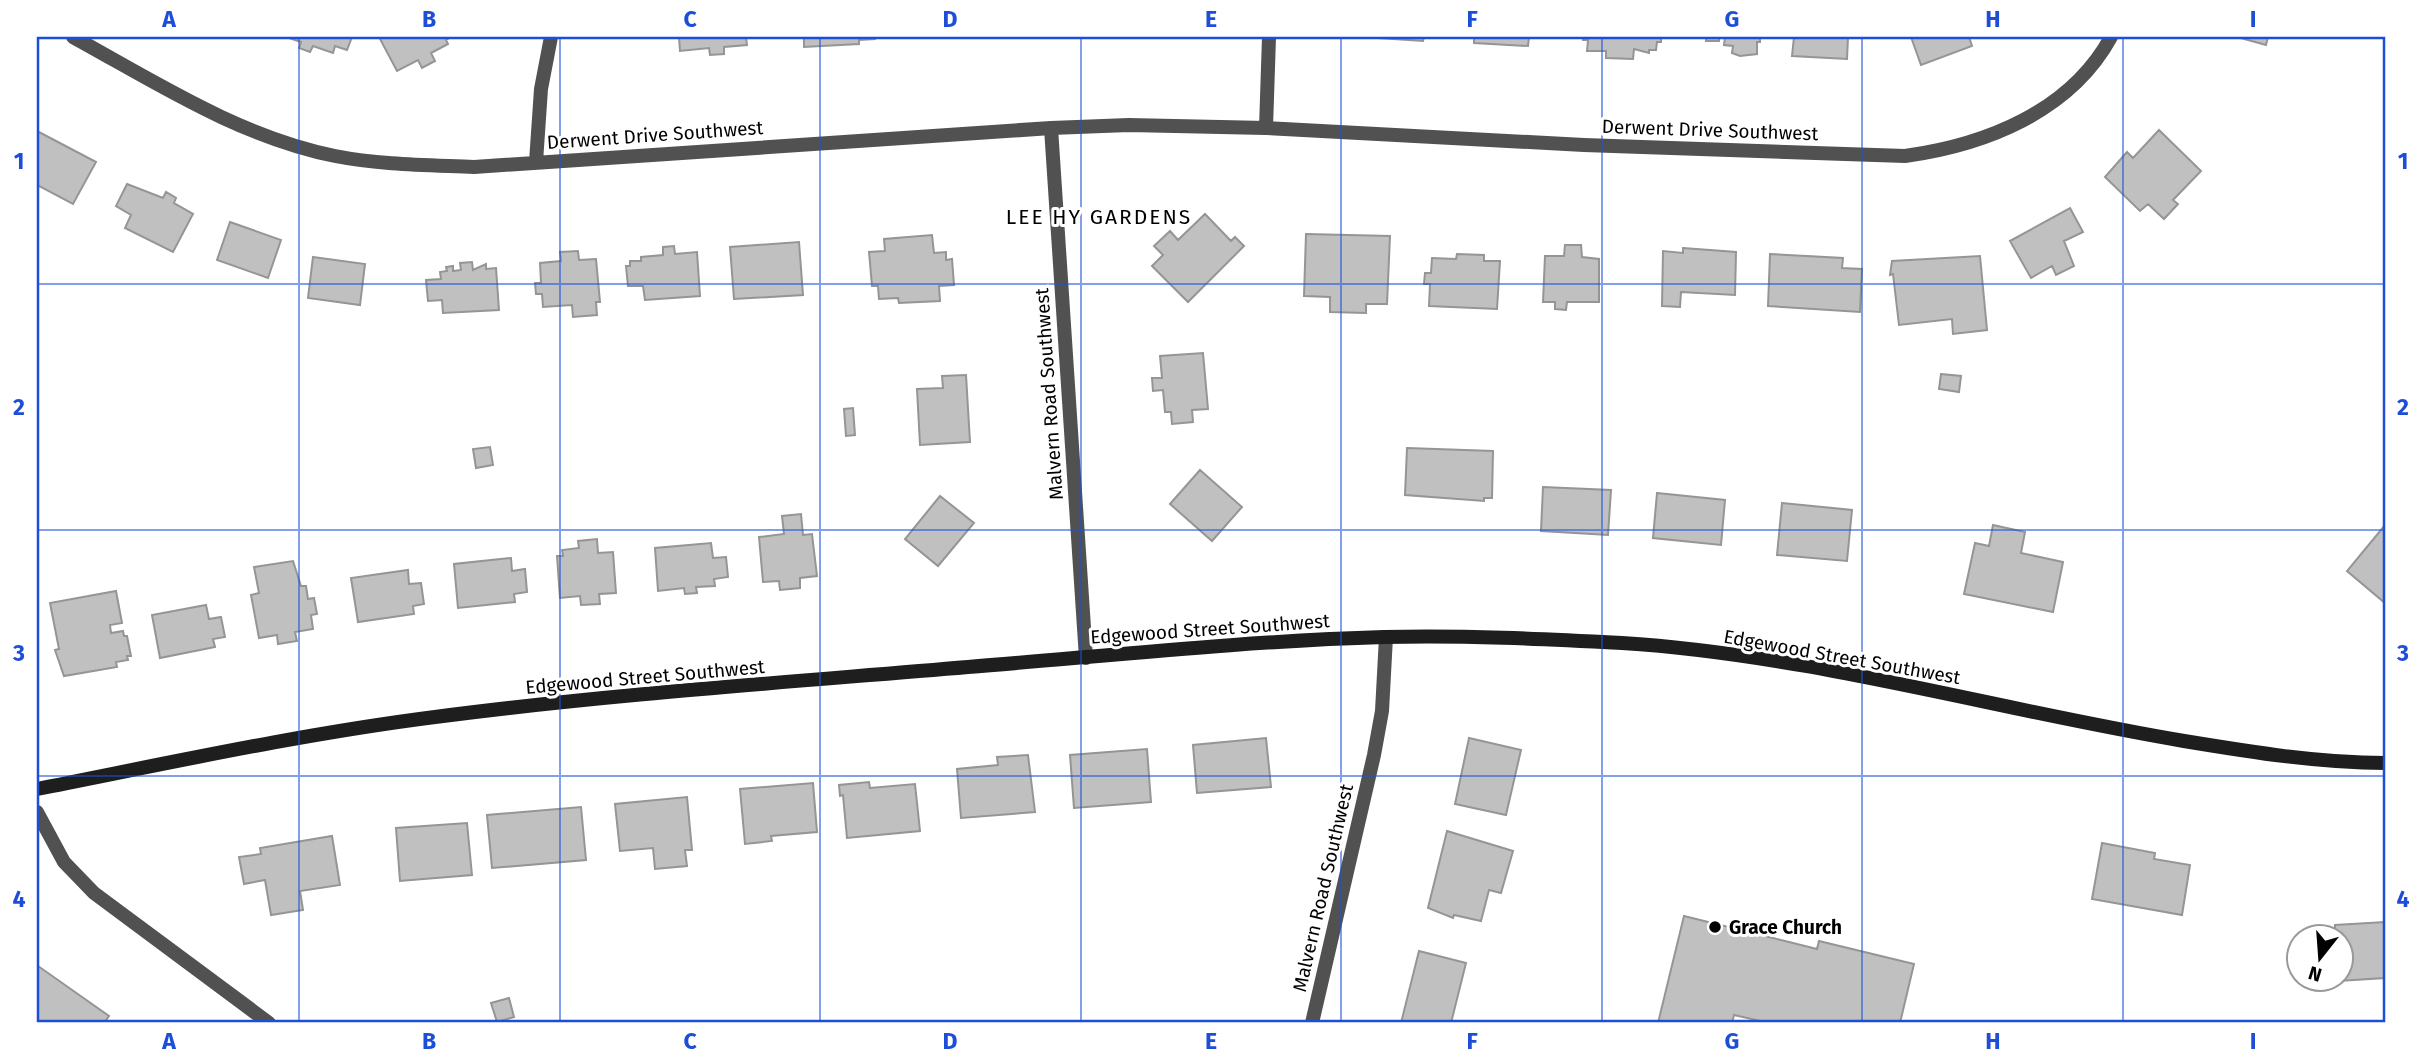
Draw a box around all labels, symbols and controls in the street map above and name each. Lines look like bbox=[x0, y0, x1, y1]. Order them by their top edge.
text: A bbox=[161, 5, 176, 33]
text: B bbox=[422, 5, 436, 33]
text: C bbox=[683, 5, 697, 33]
text: D bbox=[943, 5, 958, 33]
text: E bbox=[1205, 5, 1217, 33]
text: F bbox=[1466, 5, 1478, 33]
text: G bbox=[1725, 5, 1739, 33]
text: H bbox=[1985, 5, 2001, 33]
text: I bbox=[2250, 5, 2256, 33]
street label: Derwent Drive Southwest bbox=[1601, 115, 1819, 145]
street label: Derwent Drive Southwest bbox=[546, 116, 764, 154]
text: 1 bbox=[14, 147, 24, 175]
text: 1 bbox=[2398, 147, 2408, 175]
district label: LEE HY GARDENS bbox=[1006, 204, 1192, 230]
street label: Malvern Road Southwest bbox=[1030, 287, 1068, 501]
text: 2 bbox=[13, 393, 25, 421]
text: 2 bbox=[2397, 393, 2409, 421]
street label: Edgewood Street Southwest bbox=[1089, 609, 1331, 649]
street label: Edgewood Street Southwest bbox=[1722, 625, 1962, 689]
text: 3 bbox=[12, 639, 25, 667]
text: 3 bbox=[2396, 639, 2409, 667]
street label: Edgewood Street Southwest bbox=[524, 655, 766, 699]
street label: Malvern Road Southwest bbox=[1288, 782, 1358, 994]
text: 4 bbox=[13, 885, 26, 913]
text: 4 bbox=[2397, 885, 2410, 913]
place label: Grace Church bbox=[1729, 916, 1842, 939]
marker: Grace Church bbox=[1707, 919, 1723, 935]
north arrow bbox=[2286, 923, 2356, 993]
text: N bbox=[2306, 961, 2325, 987]
text: A bbox=[161, 1027, 176, 1055]
text: B bbox=[422, 1027, 436, 1055]
text: C bbox=[683, 1027, 697, 1055]
text: D bbox=[943, 1027, 958, 1055]
text: E bbox=[1205, 1027, 1217, 1055]
text: F bbox=[1466, 1027, 1478, 1055]
text: G bbox=[1725, 1027, 1739, 1055]
text: H bbox=[1985, 1027, 2001, 1055]
text: I bbox=[2250, 1027, 2256, 1055]

